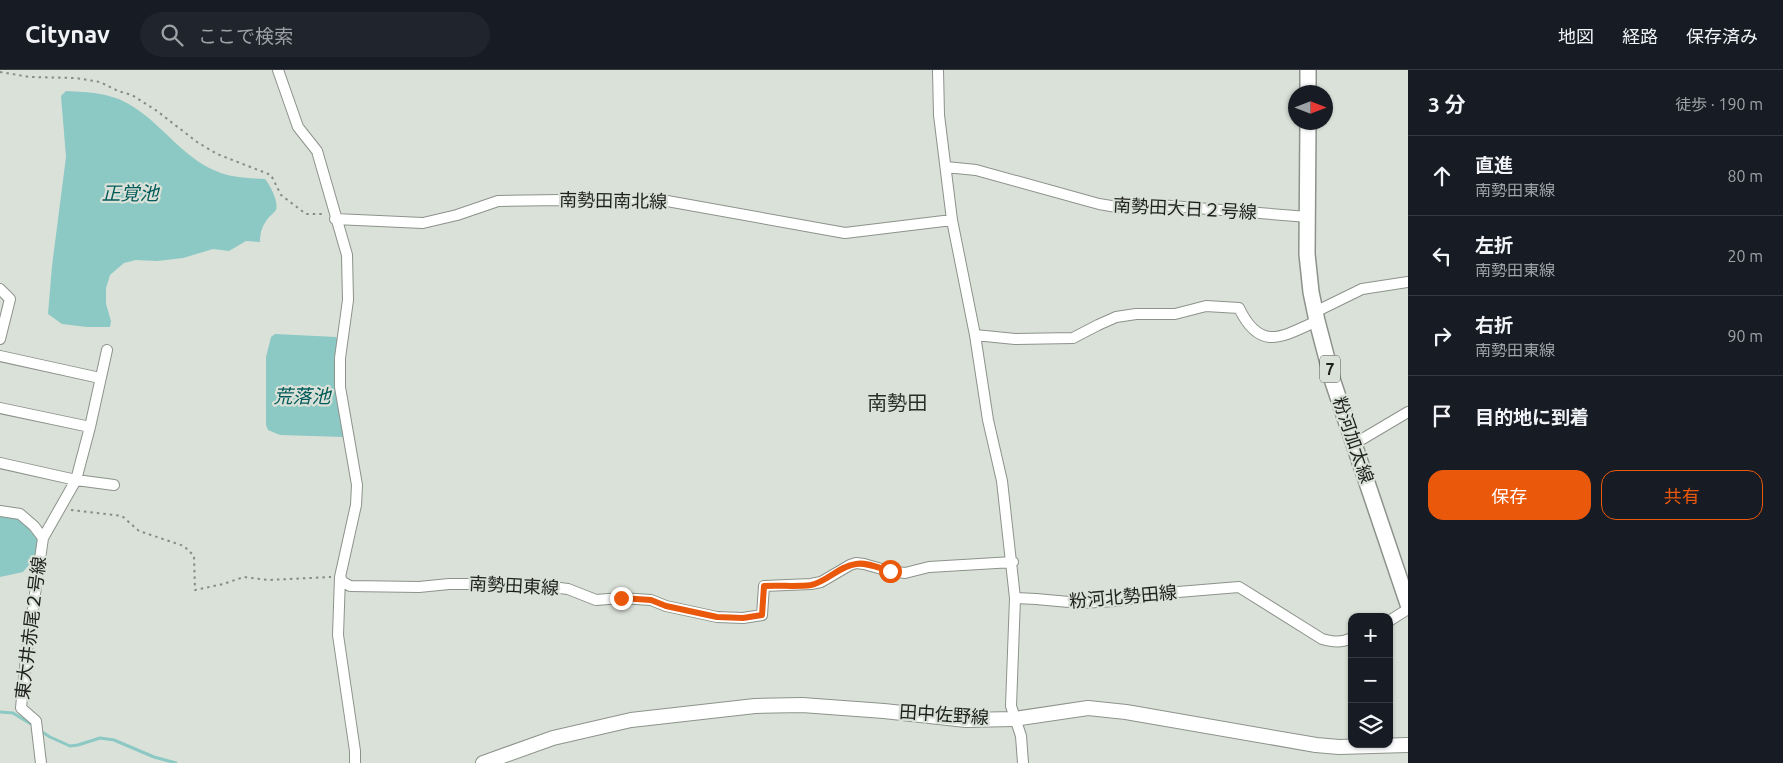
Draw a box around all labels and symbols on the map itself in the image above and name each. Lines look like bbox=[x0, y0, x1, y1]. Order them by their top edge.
north arrow bbox=[1288, 85, 1333, 130]
water label: 正覚池 bbox=[101, 182, 160, 204]
street label: 南勢田南北線 bbox=[559, 189, 667, 211]
street label: 南勢田大日２号線 bbox=[1113, 194, 1257, 222]
road number: 7 bbox=[1320, 356, 1340, 382]
water label: 荒落池 bbox=[273, 385, 332, 407]
district label: 南勢田 bbox=[867, 391, 927, 414]
street label: 粉河加太線 bbox=[1330, 394, 1378, 485]
street label: 東大井赤尾２号線 bbox=[11, 555, 49, 701]
route start bbox=[879, 560, 902, 583]
street label: 南勢田東線 bbox=[469, 573, 560, 597]
street label: 粉河北勢田線 bbox=[1068, 581, 1178, 611]
route end bbox=[610, 587, 633, 610]
street label: 田中佐野線 bbox=[898, 701, 990, 727]

